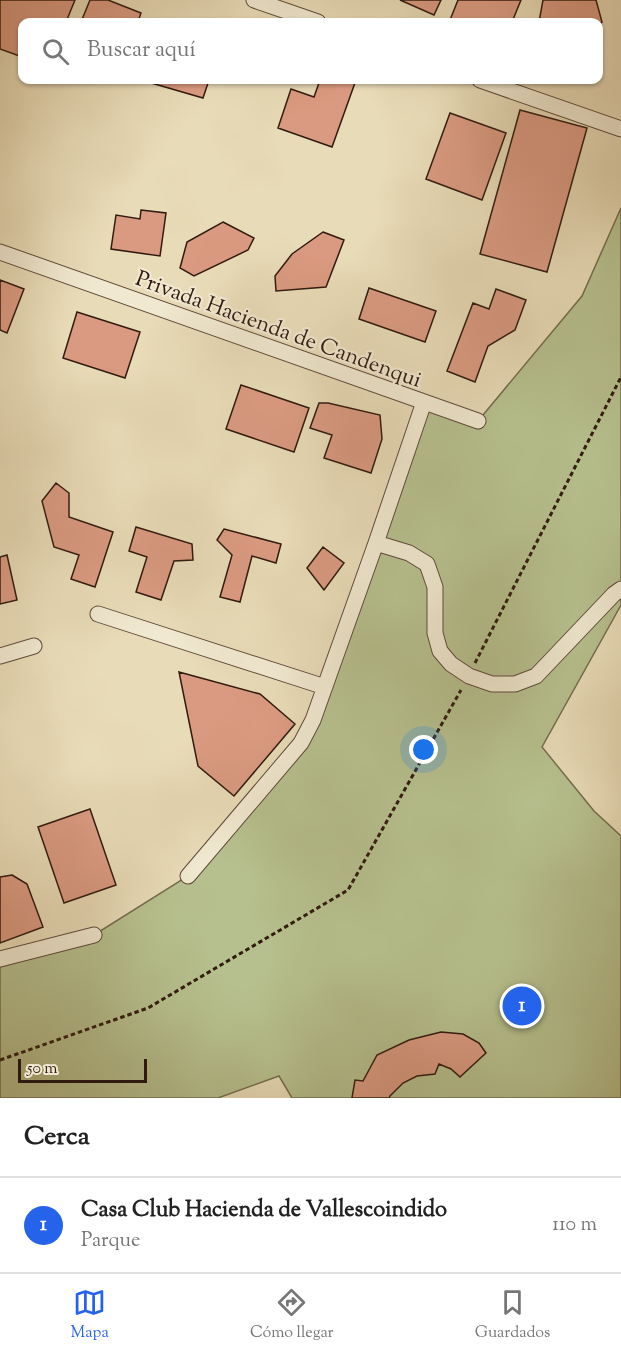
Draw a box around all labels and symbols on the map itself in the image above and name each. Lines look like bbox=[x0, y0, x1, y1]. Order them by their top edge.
street label: Privada Hacienda de Candenqui bbox=[130, 264, 426, 398]
your location bbox=[409, 735, 438, 764]
pin: 1 bbox=[502, 984, 542, 1028]
scale bar bbox=[18, 1056, 147, 1084]

